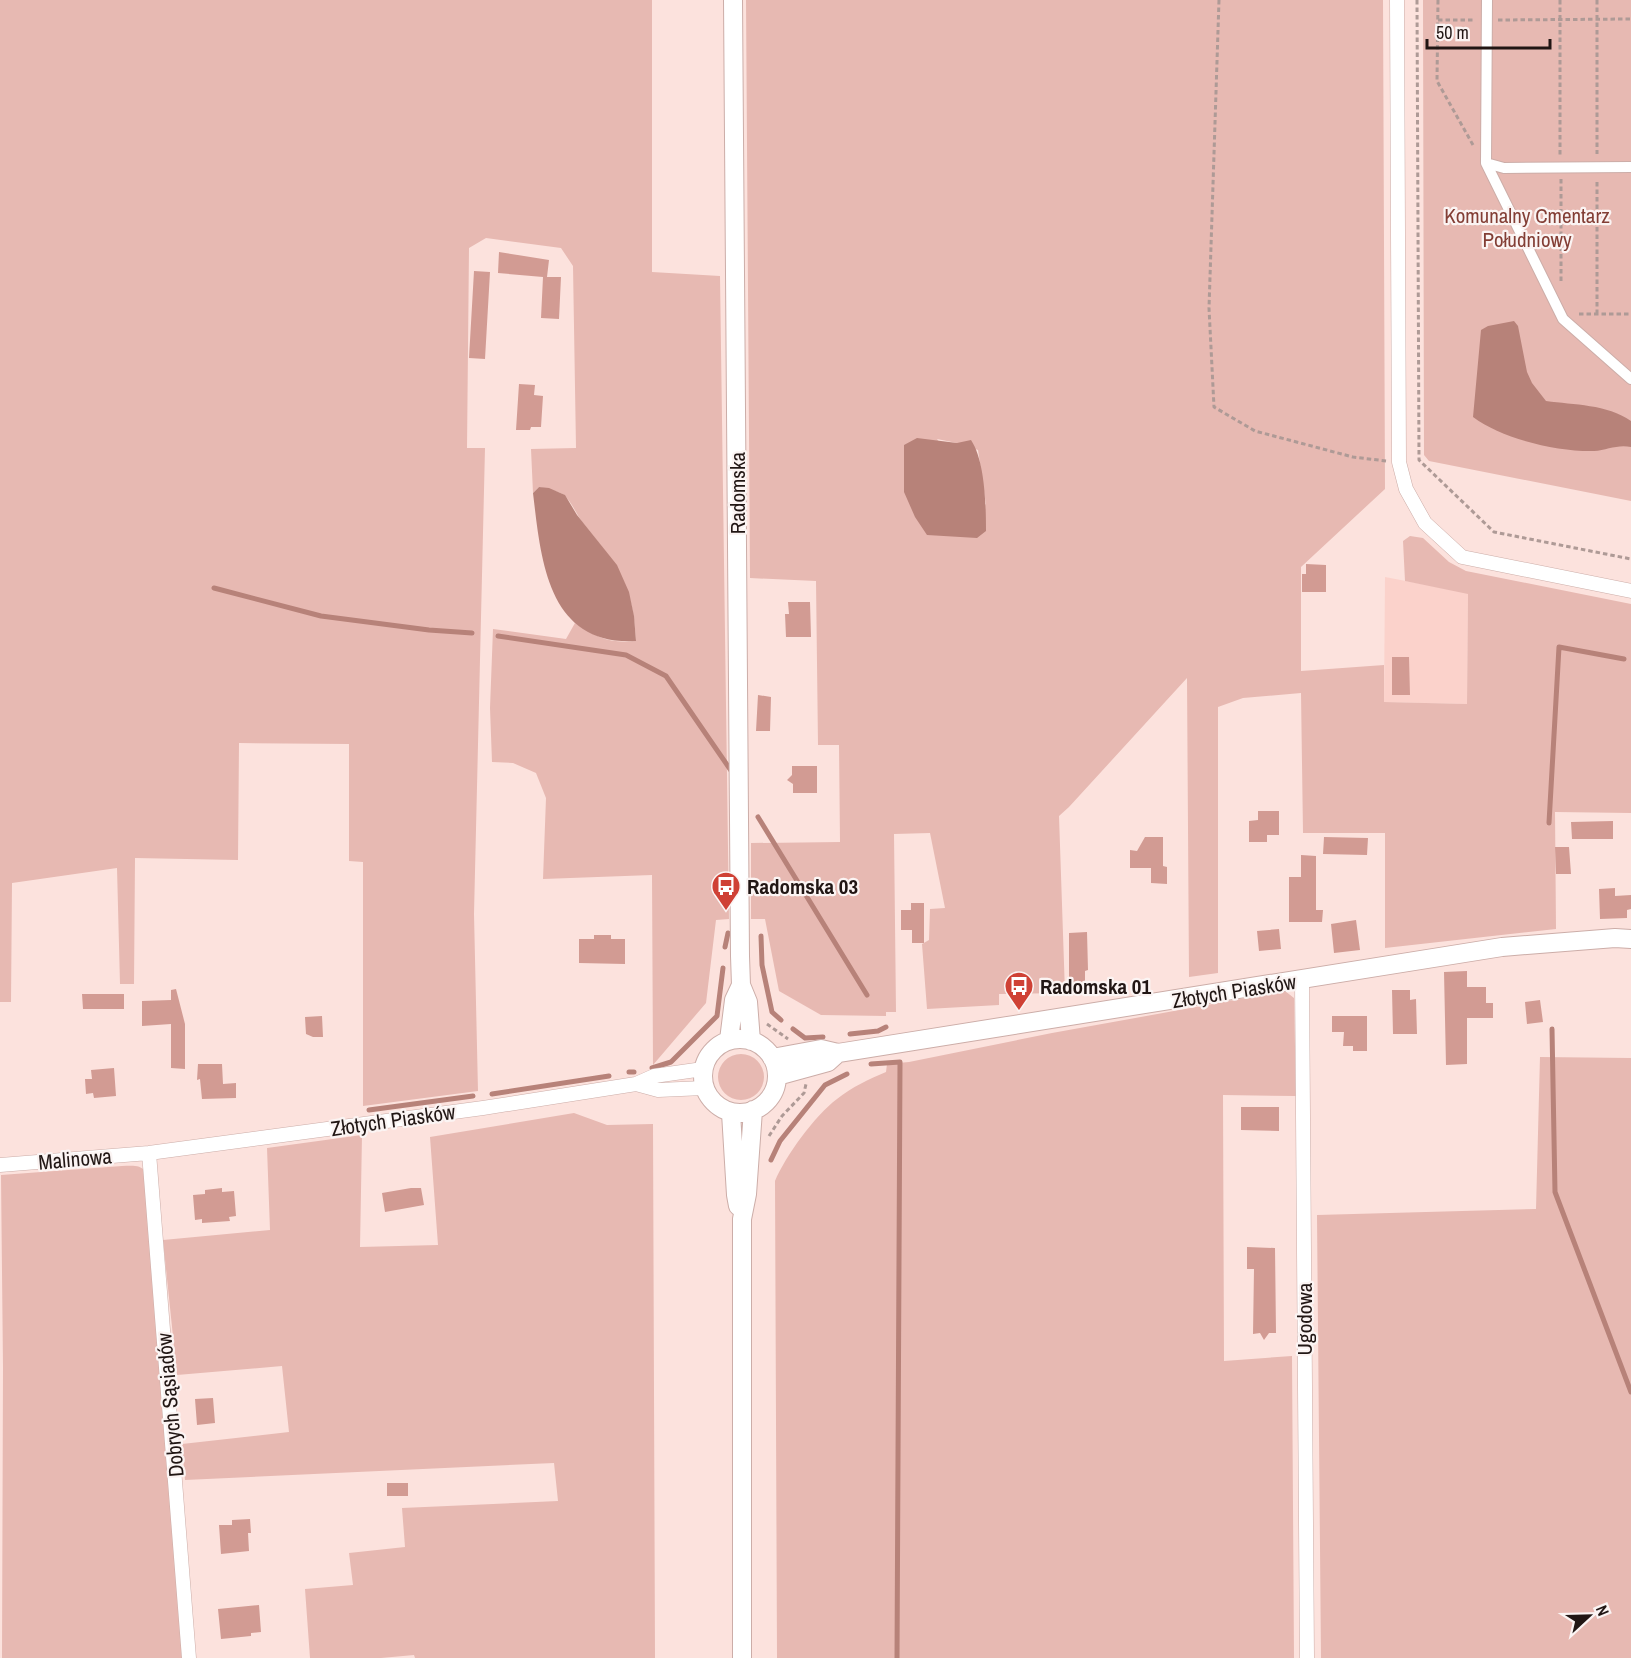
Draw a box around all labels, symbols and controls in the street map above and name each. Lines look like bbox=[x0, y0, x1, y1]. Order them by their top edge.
scale bar bbox=[1427, 12, 1550, 50]
text: 50 m bbox=[1436, 20, 1469, 45]
park label: Komunalny Cmentarz Południowy bbox=[1444, 201, 1610, 254]
street label: Radomska bbox=[723, 451, 752, 534]
bus stop icon: Radomska 03 bbox=[710, 870, 742, 912]
place label: Radomska 03 bbox=[747, 872, 858, 901]
street label: Złotych Piasków bbox=[1170, 967, 1299, 1015]
bus stop icon: Radomska 01 bbox=[1003, 970, 1035, 1012]
place label: Radomska 01 bbox=[1040, 972, 1151, 1001]
street label: Złotych Piasków bbox=[329, 1097, 458, 1143]
street label: Malinowa bbox=[37, 1141, 113, 1177]
street label: Ugodowa bbox=[1290, 1282, 1319, 1355]
street label: Dobrych Sąsiadów bbox=[149, 1331, 191, 1478]
north arrow bbox=[1559, 1586, 1619, 1646]
text: N bbox=[1591, 1602, 1615, 1619]

